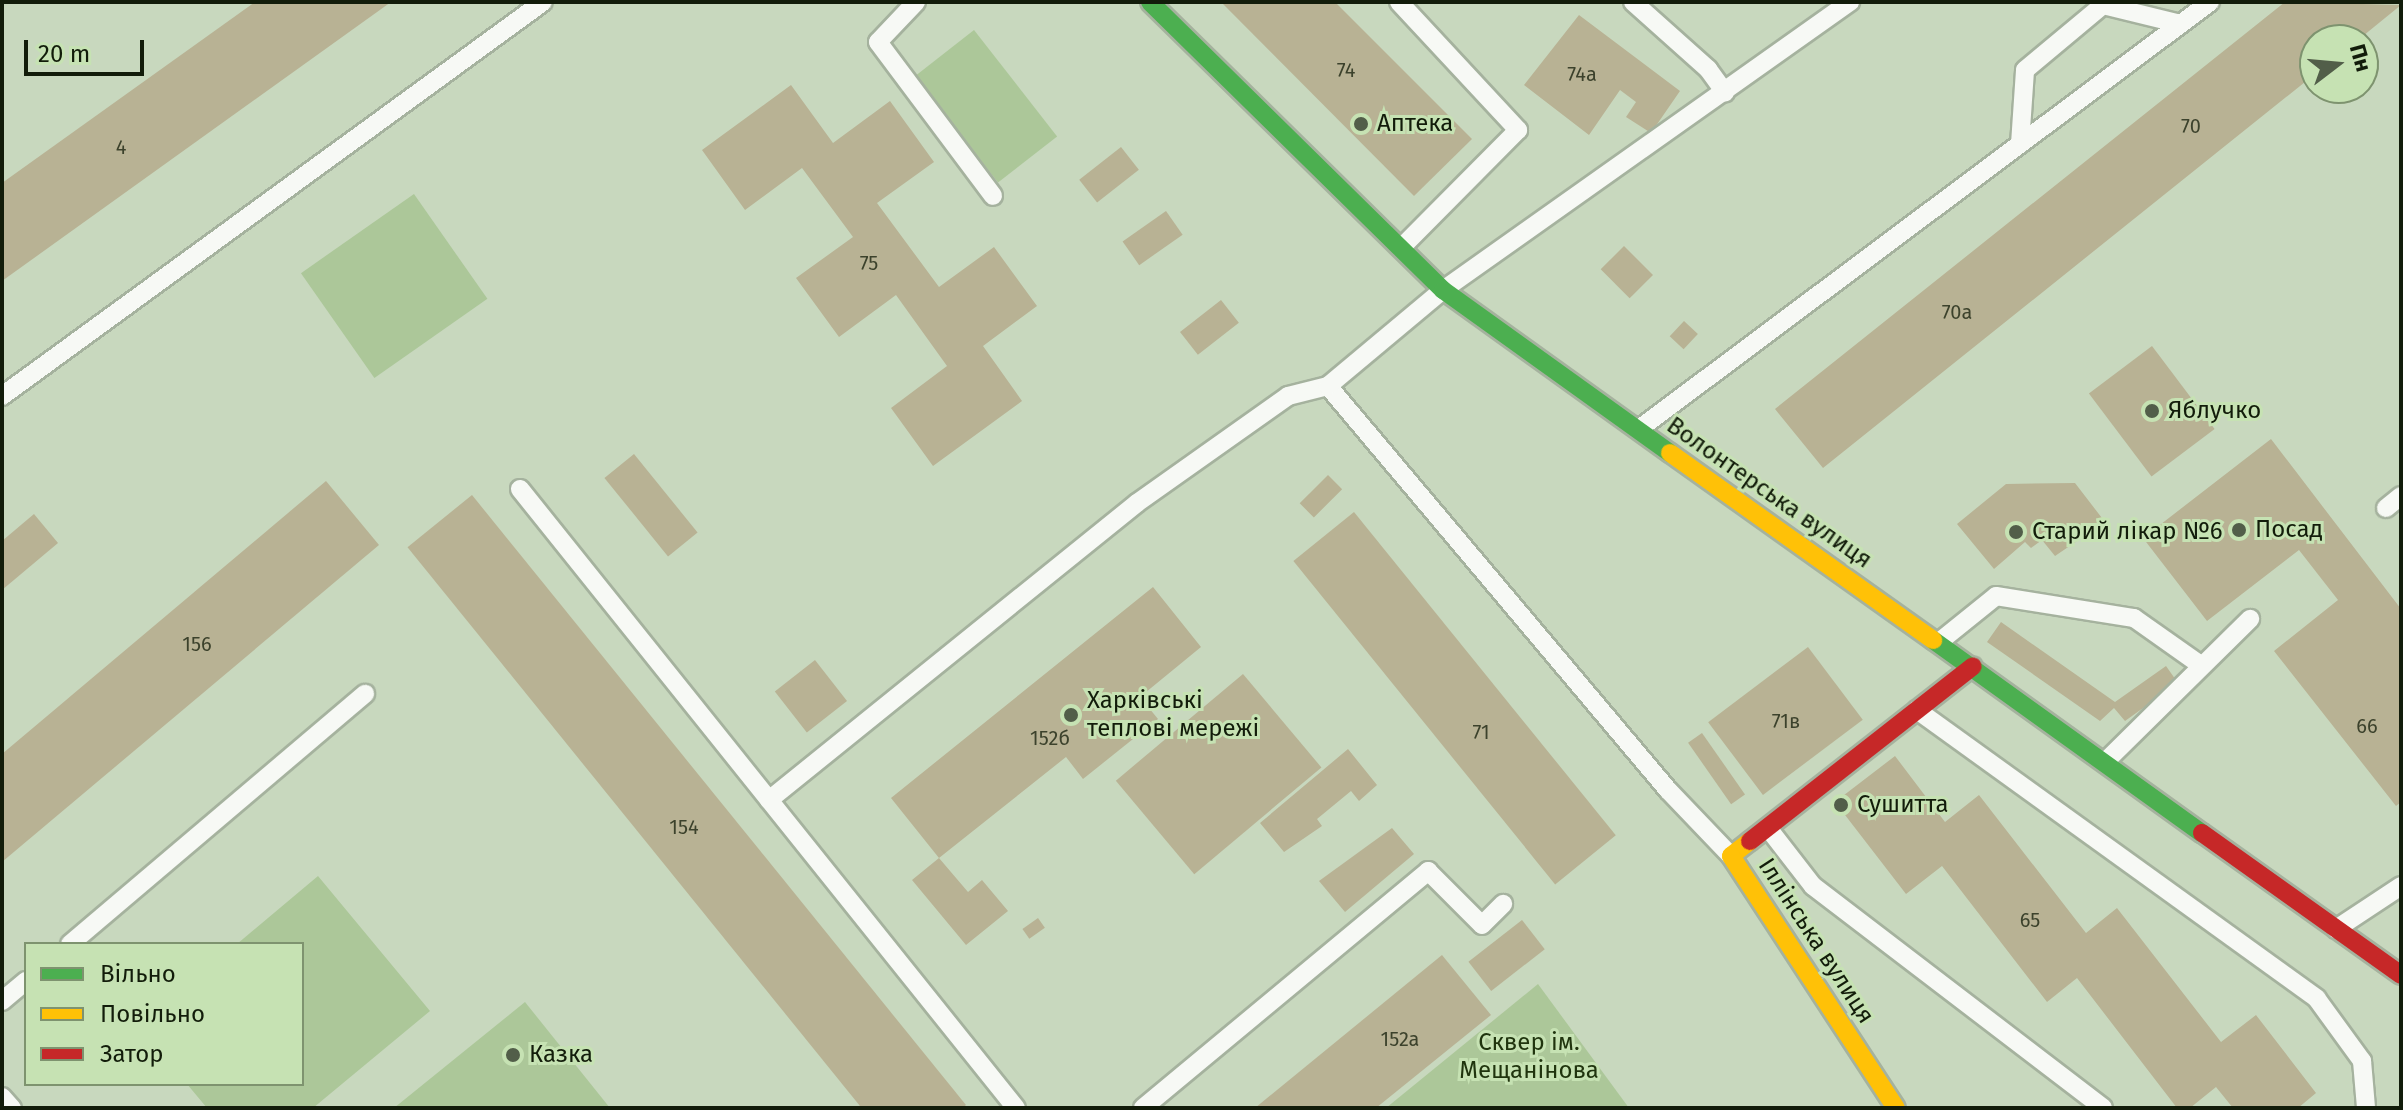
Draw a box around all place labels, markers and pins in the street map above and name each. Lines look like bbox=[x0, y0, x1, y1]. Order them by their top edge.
place label: Аптека bbox=[1377, 110, 1453, 138]
marker: Аптека bbox=[1352, 115, 1370, 133]
place label: Яблучко bbox=[2168, 397, 2261, 425]
marker: Яблучко bbox=[2143, 402, 2161, 420]
place label: Посад bbox=[2255, 516, 2323, 544]
place label: Старий лікар №6 bbox=[2032, 518, 2223, 546]
marker: Посад bbox=[2230, 521, 2248, 539]
marker: Старий лікар №6 bbox=[2007, 523, 2025, 541]
place label: Харківські теплові мережі bbox=[1087, 687, 1259, 743]
marker: Харківські теплові мережі bbox=[1062, 706, 1080, 724]
place label: Сушитта bbox=[1857, 791, 1949, 819]
marker: Сушитта bbox=[1832, 796, 1850, 814]
place label: Казка bbox=[529, 1041, 593, 1069]
marker: Казка bbox=[504, 1046, 522, 1064]

